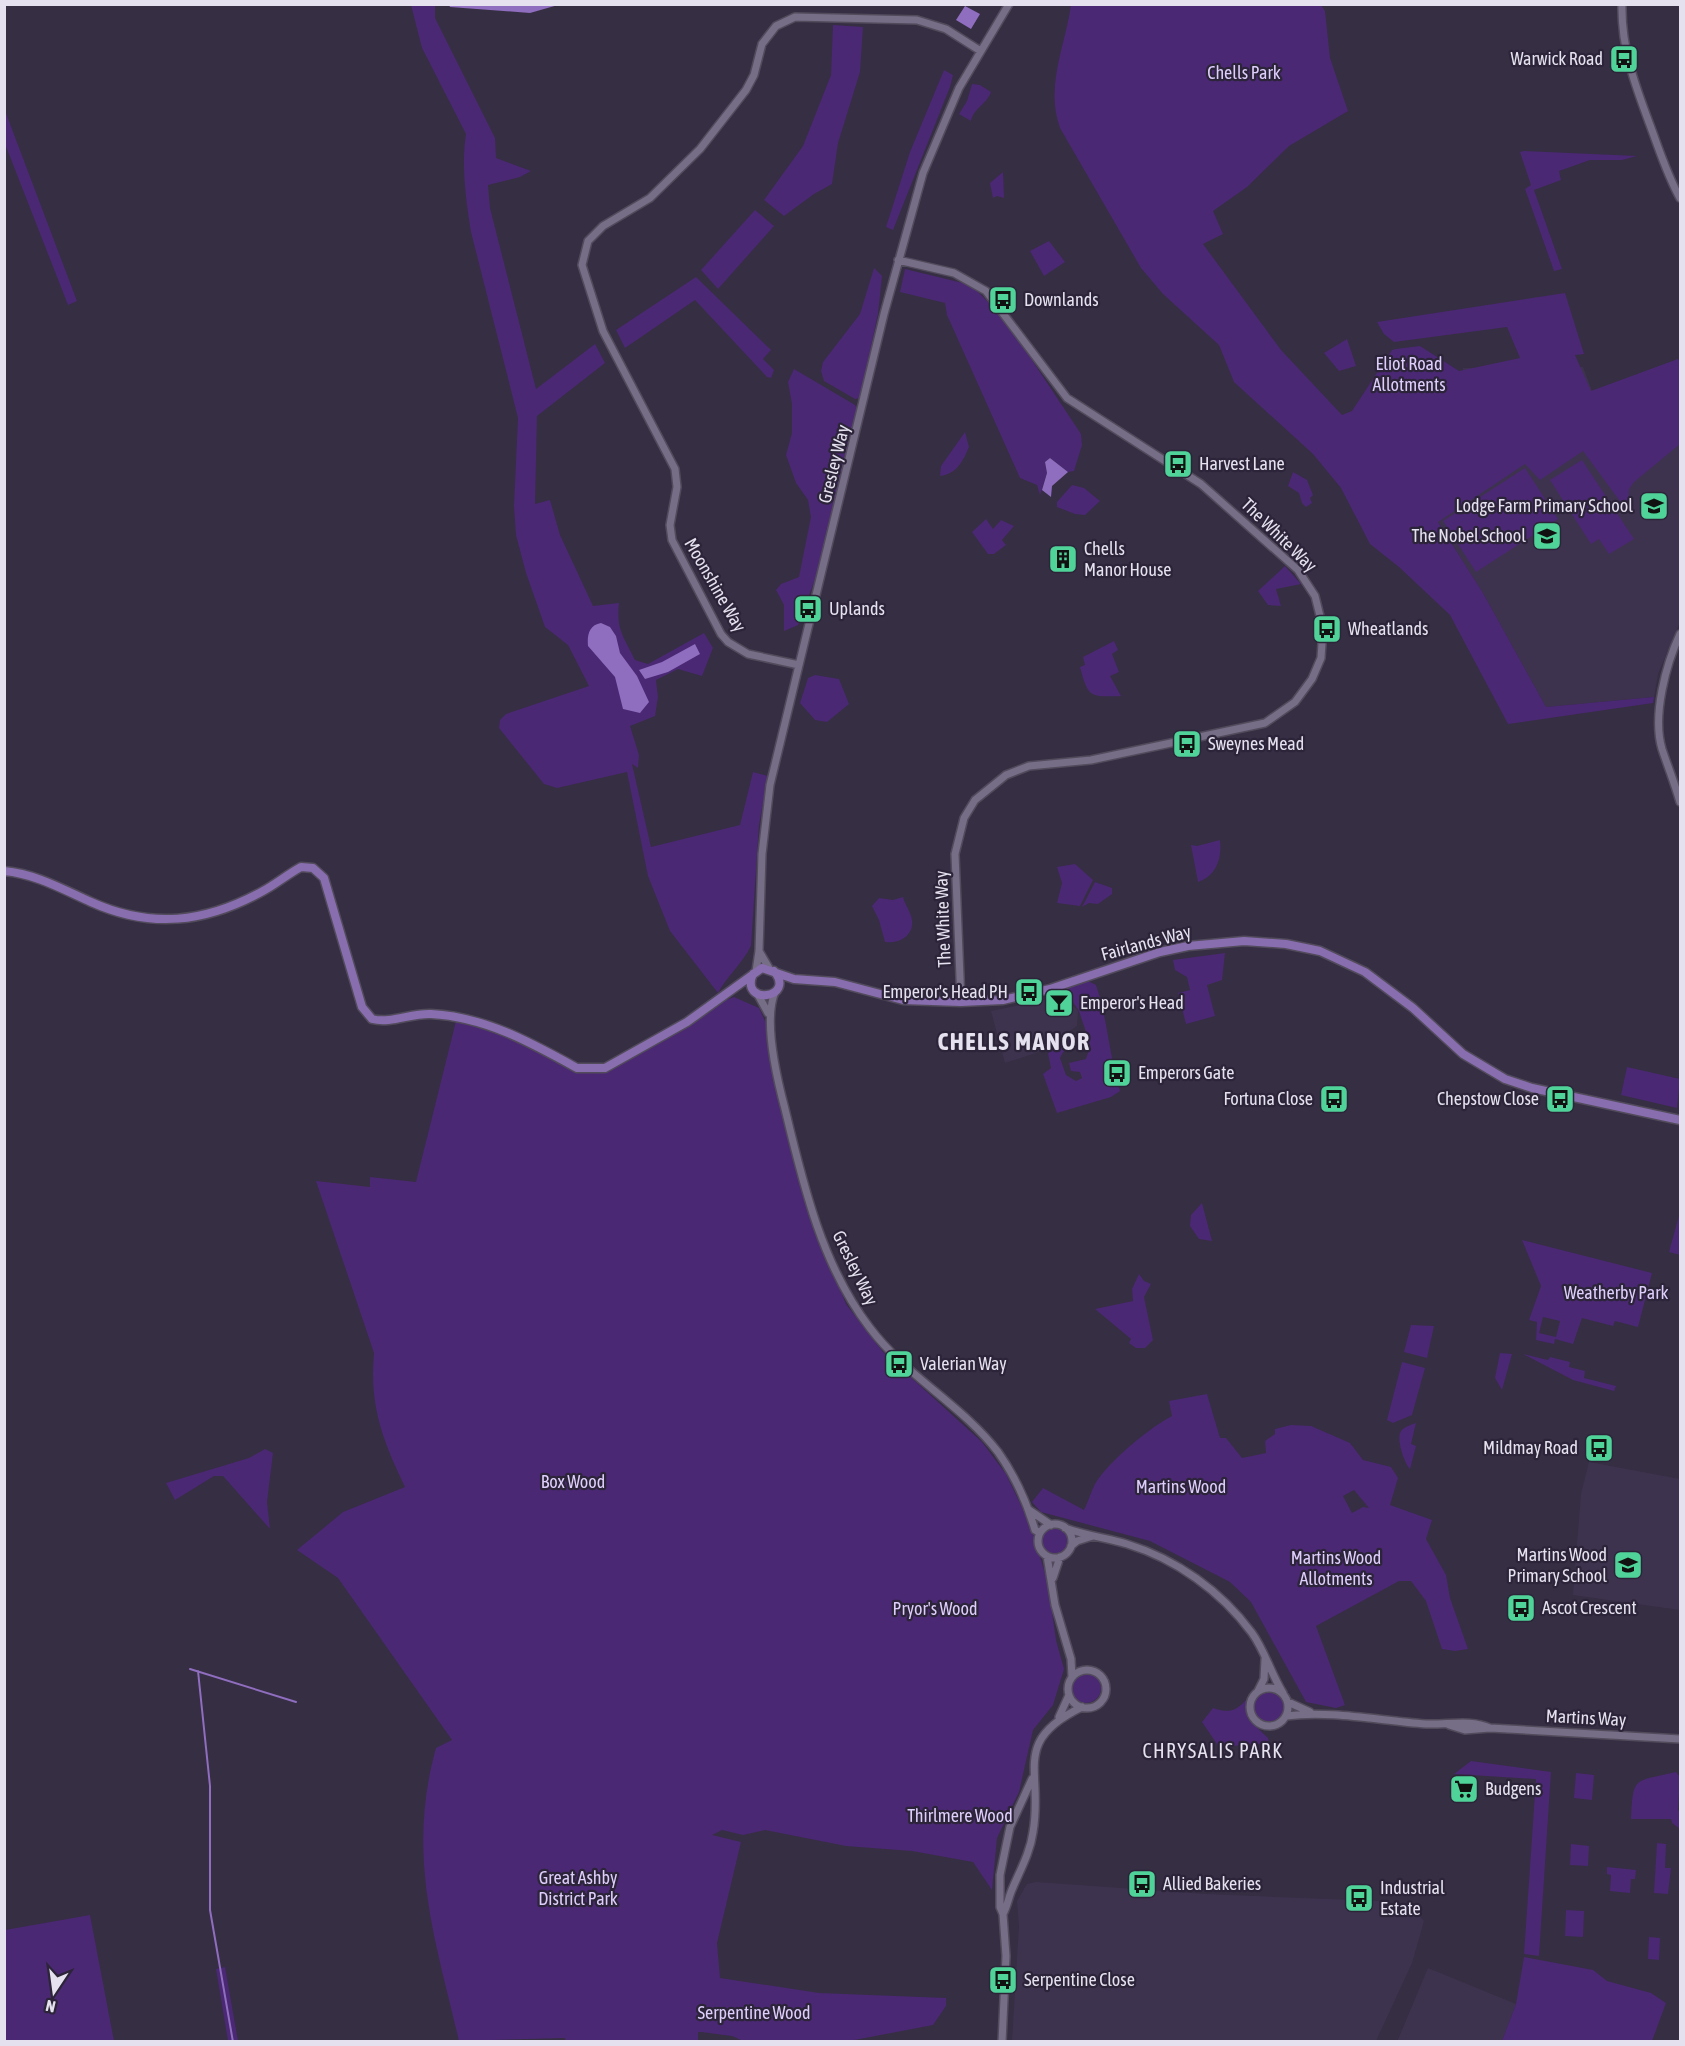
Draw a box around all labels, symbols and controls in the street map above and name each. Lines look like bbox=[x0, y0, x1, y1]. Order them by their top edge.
bus stop icon: Warwick Road bbox=[1608, 43, 1640, 75]
place label: Warwick Road bbox=[1511, 48, 1603, 69]
park label: Chells Park bbox=[1207, 62, 1281, 83]
bus stop icon: Downlands bbox=[987, 284, 1019, 316]
place label: Downlands bbox=[1024, 289, 1099, 310]
park label: Eliot Road Allotments bbox=[1372, 353, 1446, 395]
street label: Gresley Way bbox=[814, 422, 853, 505]
bus stop icon: Harvest Lane bbox=[1162, 448, 1194, 480]
place label: Harvest Lane bbox=[1199, 453, 1285, 474]
school or university icon: Lodge Farm Primary School bbox=[1638, 490, 1670, 522]
street label: The White Way bbox=[1237, 493, 1321, 576]
place label: Lodge Farm Primary School bbox=[1456, 495, 1633, 516]
school or university icon: The Nobel School bbox=[1531, 520, 1563, 552]
place label: The Nobel School bbox=[1411, 525, 1526, 546]
street label: Moonshine Way bbox=[680, 534, 751, 635]
place label: Chells Manor House bbox=[1084, 538, 1172, 580]
building icon: Chells Manor House bbox=[1047, 543, 1079, 575]
bus stop icon: Uplands bbox=[792, 593, 824, 625]
place label: Uplands bbox=[829, 598, 885, 619]
bus stop icon: Wheatlands bbox=[1311, 613, 1343, 645]
place label: Wheatlands bbox=[1348, 618, 1428, 639]
bus stop icon: Sweynes Mead bbox=[1171, 728, 1203, 760]
place label: Sweynes Mead bbox=[1208, 733, 1304, 754]
street label: The White Way bbox=[930, 870, 955, 968]
street label: Fairlands Way bbox=[1099, 920, 1193, 965]
bus stop icon: Emperor's Head PH bbox=[1013, 976, 1045, 1008]
place label: Emperor's Head PH bbox=[883, 981, 1008, 1002]
bar icon: Emperor's Head bbox=[1043, 987, 1075, 1019]
place label: Emperor's Head bbox=[1080, 992, 1184, 1013]
district label: CHELLS MANOR bbox=[938, 1028, 1090, 1055]
bus stop icon: Emperors Gate bbox=[1101, 1057, 1133, 1089]
place label: Emperors Gate bbox=[1138, 1062, 1234, 1083]
bus stop icon: Fortuna Close bbox=[1318, 1083, 1350, 1115]
bus stop icon: Chepstow Close bbox=[1544, 1083, 1576, 1115]
place label: Fortuna Close bbox=[1223, 1088, 1313, 1109]
place label: Chepstow Close bbox=[1437, 1088, 1539, 1109]
street label: Gresley Way bbox=[828, 1227, 882, 1308]
park label: Weatherby Park bbox=[1564, 1282, 1668, 1303]
bus stop icon: Valerian Way bbox=[883, 1348, 915, 1380]
place label: Valerian Way bbox=[920, 1353, 1007, 1374]
bus stop icon: Mildmay Road bbox=[1583, 1432, 1615, 1464]
place label: Mildmay Road bbox=[1483, 1437, 1578, 1458]
park label: Box Wood bbox=[541, 1471, 605, 1492]
park label: Martins Wood bbox=[1136, 1476, 1226, 1497]
place label: Martins Wood Primary School bbox=[1508, 1544, 1607, 1586]
park label: Martins Wood Allotments bbox=[1291, 1547, 1381, 1589]
school or university icon: Martins Wood Primary School bbox=[1612, 1549, 1644, 1581]
bus stop icon: Ascot Crescent bbox=[1505, 1592, 1537, 1624]
place label: Ascot Crescent bbox=[1542, 1597, 1637, 1618]
park label: Pryor's Wood bbox=[893, 1598, 977, 1619]
street label: Martins Way bbox=[1545, 1705, 1627, 1730]
district label: CHRYSALIS PARK bbox=[1142, 1739, 1284, 1762]
supermarket icon: Budgens bbox=[1448, 1773, 1480, 1805]
place label: Budgens bbox=[1485, 1778, 1541, 1799]
park label: Thirlmere Wood bbox=[907, 1805, 1013, 1826]
park label: Great Ashby District Park bbox=[538, 1867, 618, 1909]
bus stop icon: Allied Bakeries bbox=[1126, 1868, 1158, 1900]
place label: Allied Bakeries bbox=[1163, 1873, 1261, 1894]
place label: Industrial Estate bbox=[1380, 1877, 1445, 1919]
bus stop icon: Industrial Estate bbox=[1343, 1882, 1375, 1914]
north arrow bbox=[24, 1962, 84, 2022]
bus stop icon: Serpentine Close bbox=[987, 1964, 1019, 1996]
place label: Serpentine Close bbox=[1024, 1969, 1135, 1990]
text: N bbox=[44, 1997, 57, 2016]
park label: Serpentine Wood bbox=[697, 2002, 811, 2023]

